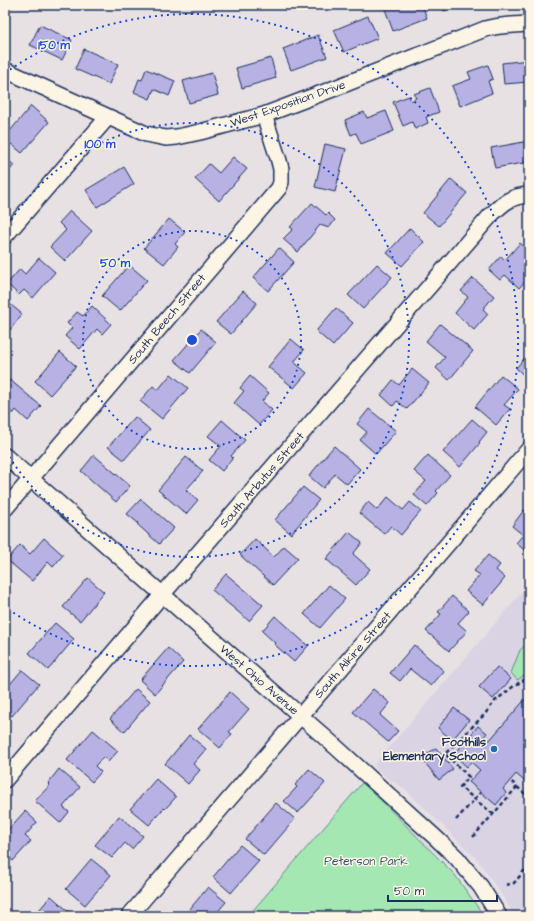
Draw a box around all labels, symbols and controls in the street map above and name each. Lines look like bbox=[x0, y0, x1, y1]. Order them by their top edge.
text: 150 m bbox=[38, 37, 71, 54]
street label: West Exposition Drive bbox=[228, 76, 348, 132]
text: 100 m bbox=[85, 136, 116, 153]
text: 50 m bbox=[100, 255, 131, 272]
street label: South Beech Street bbox=[124, 270, 210, 368]
centre of rings bbox=[185, 333, 199, 347]
street label: South Arbutus Street bbox=[216, 428, 309, 532]
street label: South Alkire Street bbox=[311, 608, 396, 702]
street label: West Ohio Avenue bbox=[216, 641, 303, 719]
place label: Foothills Elementary School bbox=[383, 734, 486, 766]
marker: Foothills Elementary School bbox=[489, 744, 499, 754]
park label: Peterson Park bbox=[324, 853, 408, 870]
scale bar bbox=[388, 877, 497, 903]
text: 50 m bbox=[394, 883, 425, 900]

